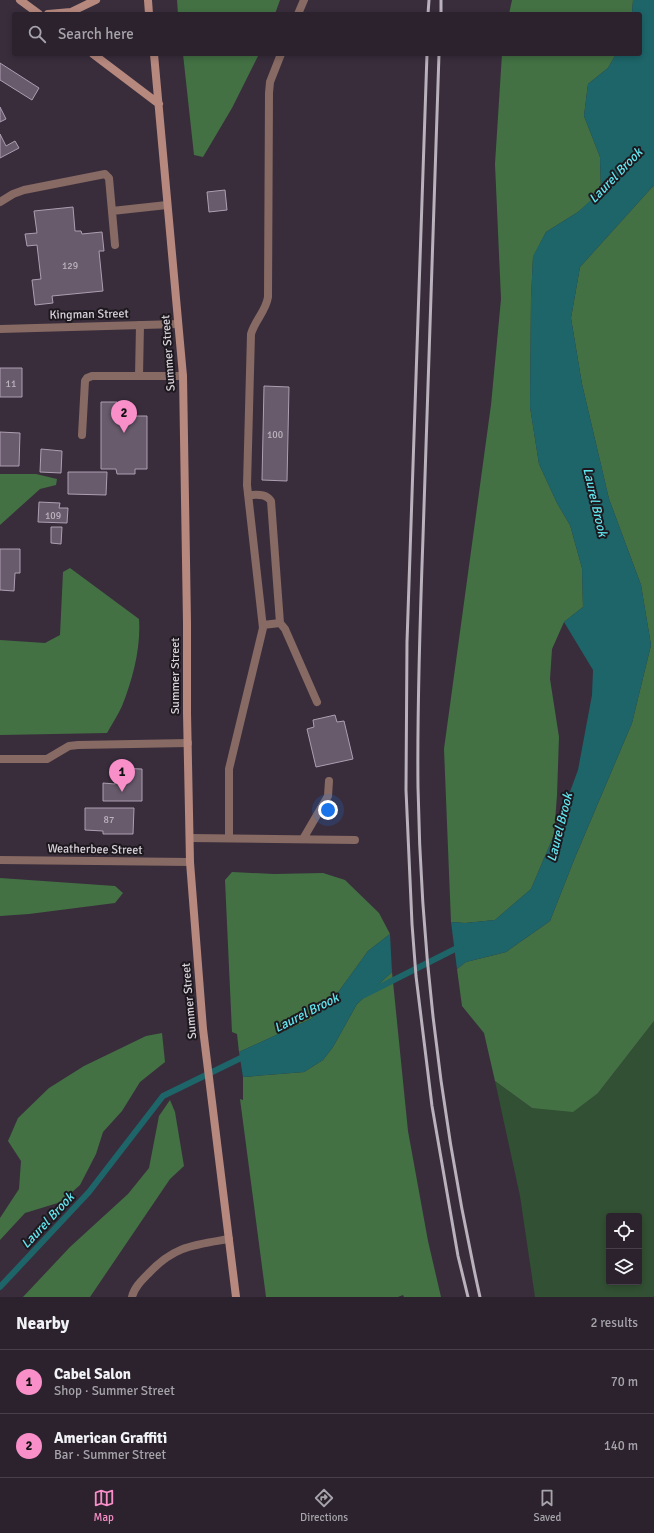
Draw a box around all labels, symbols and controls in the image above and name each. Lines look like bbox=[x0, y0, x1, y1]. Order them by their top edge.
search box bbox=[12, 12, 642, 56]
icon: search bbox=[26, 23, 48, 45]
text: Search here bbox=[58, 25, 134, 43]
water label: Laurel Brook bbox=[586, 144, 647, 207]
house number: 129 bbox=[62, 260, 78, 272]
street label: Kingman Street bbox=[49, 306, 129, 323]
street label: Summer Street bbox=[158, 314, 179, 392]
house number: 11 bbox=[6, 378, 16, 390]
pin: 2 bbox=[111, 400, 137, 433]
house number: 100 bbox=[267, 429, 283, 441]
water label: Laurel Brook bbox=[579, 466, 611, 540]
house number: 109 bbox=[45, 510, 61, 522]
street label: Summer Street bbox=[168, 638, 183, 714]
pin: 1 bbox=[109, 759, 135, 792]
water label: Laurel Brook bbox=[544, 790, 577, 863]
your location bbox=[318, 800, 338, 820]
house number: 87 bbox=[104, 814, 114, 826]
street label: Weatherbee Street bbox=[47, 841, 143, 858]
street label: Summer Street bbox=[179, 962, 200, 1040]
water label: Laurel Brook bbox=[271, 989, 343, 1036]
water label: Laurel Brook bbox=[18, 1188, 79, 1252]
map controls bbox=[606, 1213, 642, 1285]
button: locate bbox=[606, 1213, 642, 1249]
button: layers bbox=[606, 1249, 642, 1285]
text: Nearby bbox=[16, 1313, 69, 1334]
text: 2 results bbox=[590, 1315, 638, 1331]
text: Cabel Salon bbox=[54, 1365, 131, 1383]
text: 1 bbox=[25, 1374, 33, 1390]
text: 70 m bbox=[611, 1374, 638, 1390]
text: Shop · Summer Street bbox=[54, 1383, 175, 1399]
text: American Graffiti bbox=[54, 1429, 167, 1447]
text: 2 bbox=[25, 1438, 33, 1454]
text: 140 m bbox=[604, 1438, 638, 1454]
text: Bar · Summer Street bbox=[54, 1447, 166, 1463]
tab: Map bbox=[93, 1487, 115, 1524]
tab: Directions bbox=[300, 1487, 348, 1524]
tab: Saved bbox=[534, 1487, 561, 1524]

